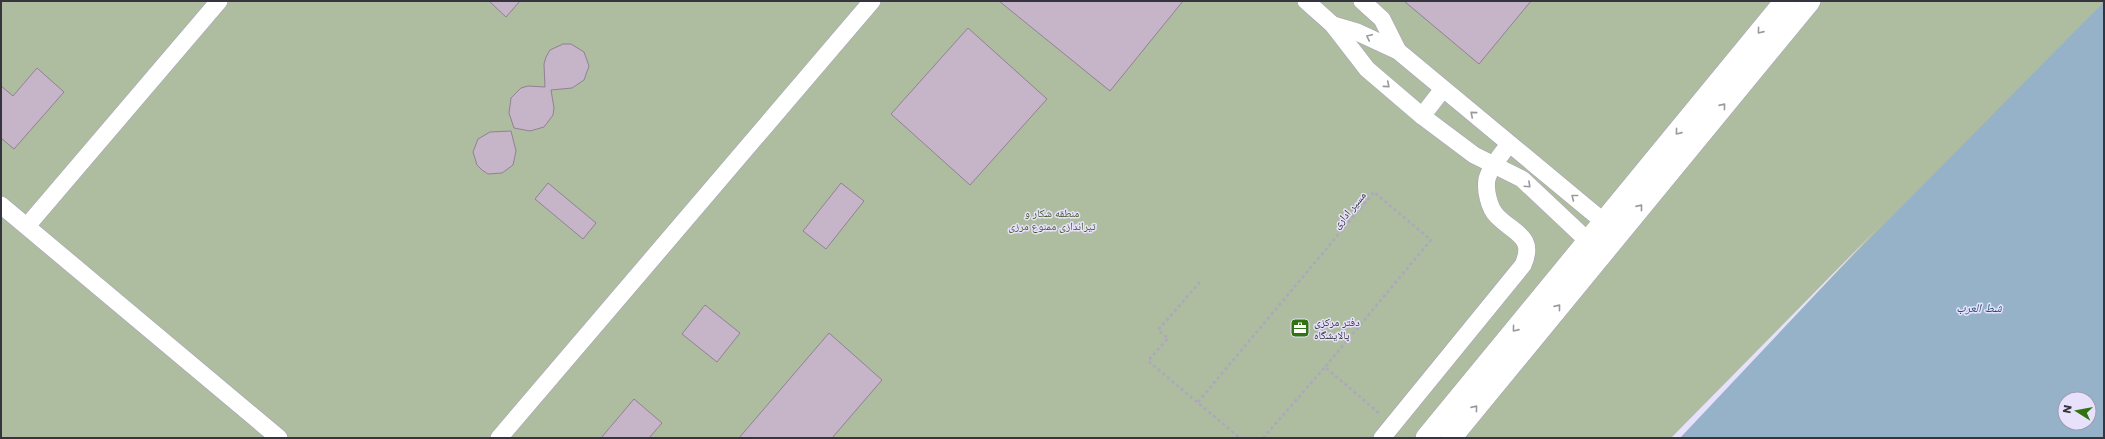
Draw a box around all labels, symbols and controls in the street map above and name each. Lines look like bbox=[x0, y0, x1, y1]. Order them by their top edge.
one-way arrow bbox=[1758, 27, 1765, 34]
one-way arrow bbox=[1366, 34, 1373, 42]
one-way arrow bbox=[1382, 81, 1389, 88]
one-way arrow bbox=[1718, 104, 1725, 111]
one-way arrow bbox=[1470, 112, 1478, 119]
one-way arrow bbox=[1675, 127, 1682, 134]
one-way arrow bbox=[1523, 180, 1531, 188]
street label: مسیر اداری bbox=[1329, 188, 1369, 232]
one-way arrow bbox=[1571, 194, 1578, 201]
one-way arrow bbox=[1636, 204, 1643, 211]
park label: منطقه شکار و تیراندازی ممنوع مرزی bbox=[1008, 205, 1097, 234]
water label: شط العرب bbox=[1956, 299, 2002, 316]
one-way arrow bbox=[1553, 305, 1560, 312]
place label: دفتر مرکزی پالایشگاه bbox=[1314, 314, 1360, 343]
office icon: دفتر مرکزی پالایشگاه bbox=[1289, 317, 1311, 339]
one-way arrow bbox=[1513, 325, 1520, 332]
north arrow bbox=[2057, 391, 2097, 431]
text: N bbox=[2059, 404, 2076, 415]
one-way arrow bbox=[1471, 405, 1478, 412]

